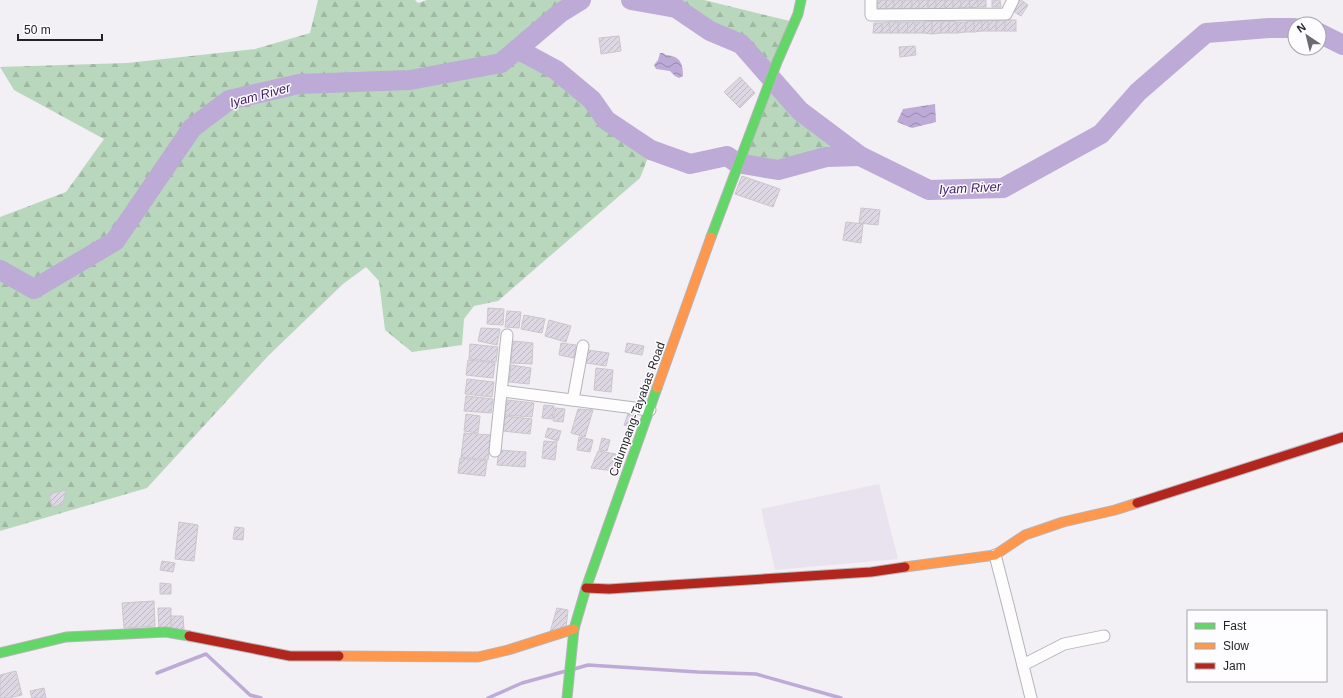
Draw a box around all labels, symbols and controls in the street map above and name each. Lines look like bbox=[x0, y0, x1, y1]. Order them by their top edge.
scale bar bbox=[18, 16, 102, 42]
north arrow bbox=[1287, 16, 1327, 56]
text: N bbox=[1295, 21, 1308, 35]
text: 50 m bbox=[24, 23, 51, 37]
water label: Iyam River bbox=[228, 80, 293, 110]
water label: Iyam River bbox=[939, 179, 1002, 197]
street label: Calumpang-Tayabas Road bbox=[606, 340, 668, 478]
legend bbox=[1187, 610, 1327, 682]
text: Fast bbox=[1223, 619, 1247, 633]
text: Slow bbox=[1223, 639, 1249, 653]
text: Jam bbox=[1223, 659, 1246, 673]

